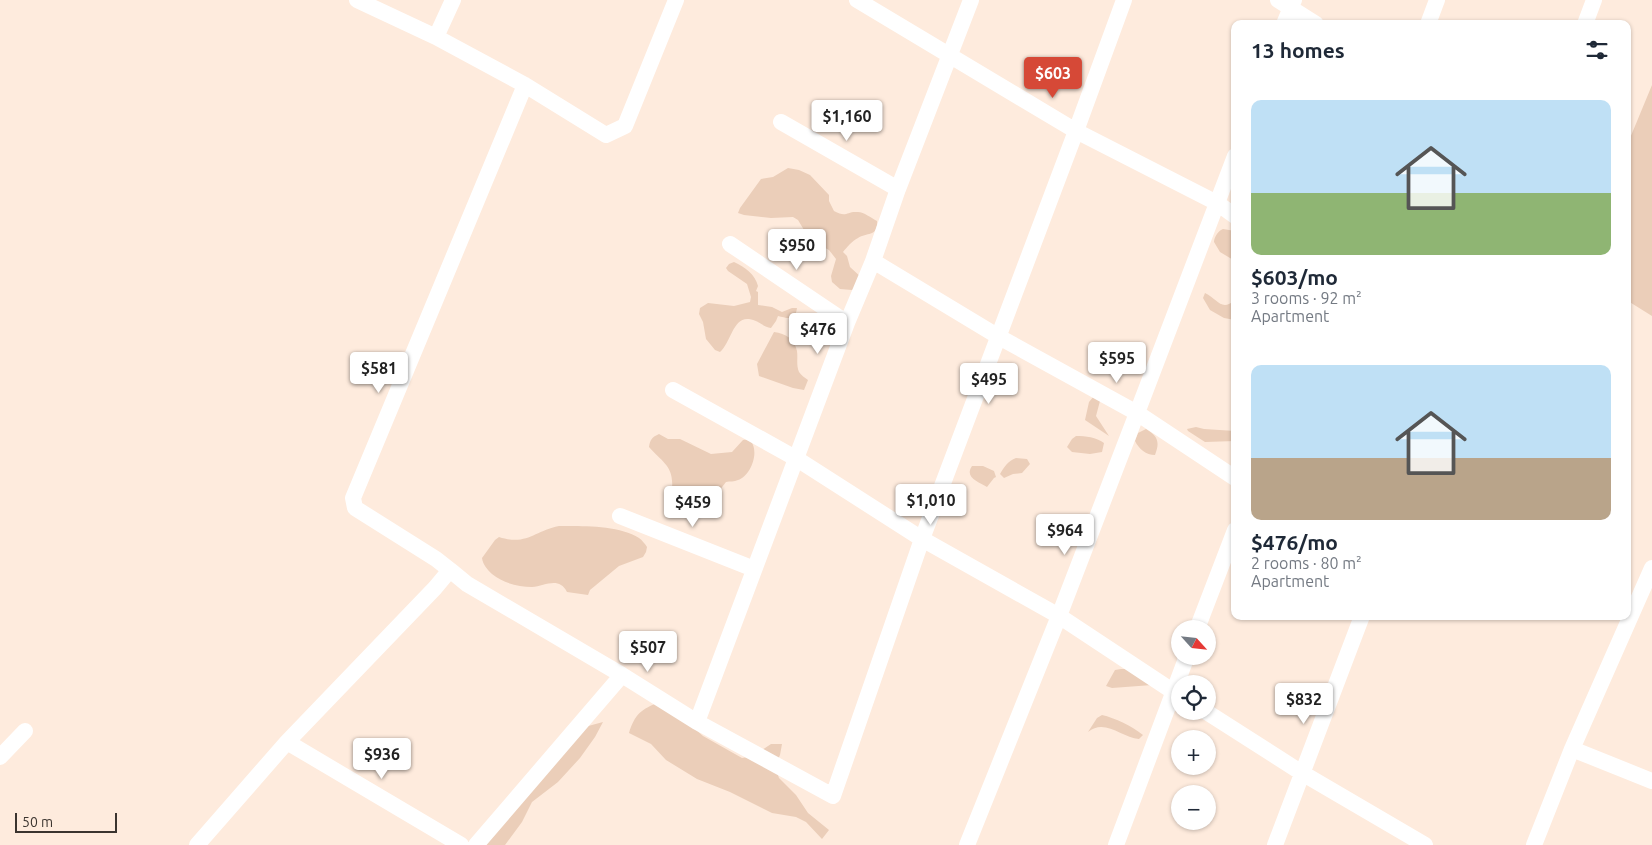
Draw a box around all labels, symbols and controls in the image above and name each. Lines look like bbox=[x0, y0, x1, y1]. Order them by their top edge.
icon: filters bbox=[1583, 36, 1611, 64]
text: 13 homes bbox=[1251, 38, 1345, 62]
pin: $603 bbox=[1023, 56, 1083, 99]
text: $603 bbox=[1035, 64, 1071, 82]
pin: $1,160 bbox=[806, 100, 888, 142]
text: $1,160 bbox=[822, 107, 872, 125]
icon: home bbox=[1386, 133, 1476, 223]
pin: $950 bbox=[767, 228, 827, 271]
text: $950 bbox=[779, 236, 815, 254]
text: $603/mo bbox=[1251, 265, 1338, 289]
text: 3 rooms · 92 m² bbox=[1251, 289, 1362, 307]
text: Apartment bbox=[1251, 307, 1329, 325]
pin: $476 bbox=[788, 312, 848, 355]
text: $476 bbox=[800, 320, 836, 338]
pin: $595 bbox=[1087, 342, 1147, 384]
text: $595 bbox=[1099, 349, 1135, 367]
pin: $581 bbox=[349, 352, 409, 394]
text: $581 bbox=[361, 359, 397, 377]
pin: $495 bbox=[959, 362, 1019, 405]
text: $495 bbox=[971, 370, 1007, 388]
icon: home bbox=[1386, 398, 1476, 488]
pin: $1,010 bbox=[890, 484, 972, 526]
pin: $459 bbox=[663, 486, 723, 528]
text: $1,010 bbox=[906, 491, 956, 509]
text: $459 bbox=[675, 493, 711, 511]
pin: $964 bbox=[1035, 514, 1095, 556]
text: $964 bbox=[1047, 521, 1083, 539]
text: $476/mo bbox=[1251, 530, 1338, 554]
text: 2 rooms · 80 m² bbox=[1251, 554, 1362, 572]
text: Apartment bbox=[1251, 572, 1329, 590]
north arrow bbox=[1171, 620, 1216, 665]
map controls bbox=[1171, 620, 1216, 830]
pin: $507 bbox=[618, 630, 678, 673]
text: $507 bbox=[630, 638, 666, 656]
button: locate bbox=[1171, 675, 1216, 720]
pin: $832 bbox=[1274, 682, 1334, 725]
text: $832 bbox=[1286, 690, 1322, 708]
button: + bbox=[1171, 730, 1216, 775]
pin: $936 bbox=[352, 738, 412, 780]
text: $936 bbox=[364, 745, 400, 763]
button: − bbox=[1171, 785, 1216, 830]
scale bar bbox=[15, 810, 118, 833]
text: 50 m bbox=[22, 814, 53, 830]

